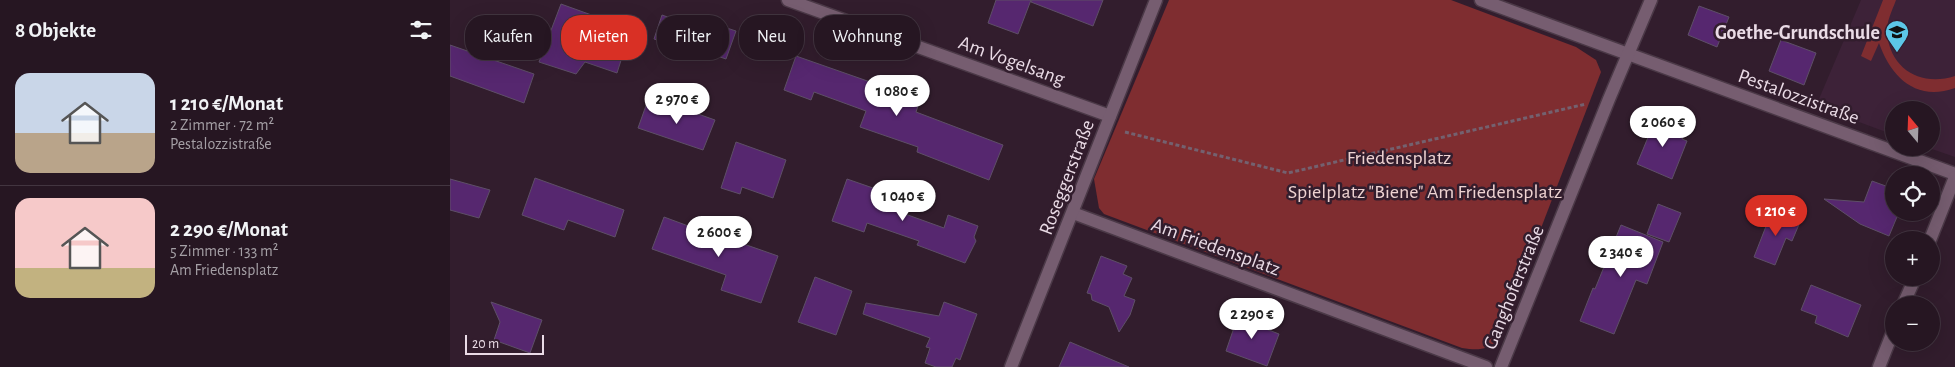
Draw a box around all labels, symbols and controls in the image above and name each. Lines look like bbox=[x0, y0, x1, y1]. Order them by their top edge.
chip: Kaufen bbox=[465, 15, 551, 60]
chip: Mieten bbox=[561, 15, 647, 60]
chip: Filter bbox=[657, 15, 729, 60]
chip: Neu bbox=[739, 15, 804, 60]
chip: Wohnung bbox=[814, 15, 920, 60]
icon: filters bbox=[407, 16, 435, 44]
school or university icon: Goethe-Grundschule bbox=[1884, 19, 1910, 53]
text: 8 Objekte bbox=[15, 20, 96, 41]
place label: Goethe-Grundschule bbox=[1715, 23, 1880, 43]
street label: Am Vogelsang bbox=[956, 33, 1068, 89]
street label: Pestalozzistraße bbox=[1735, 66, 1862, 128]
pin: 1 080 € bbox=[851, 74, 943, 117]
pin: 2 970 € bbox=[631, 82, 723, 125]
text: 1 080 € bbox=[876, 83, 918, 99]
text: 2 970 € bbox=[656, 91, 698, 107]
icon: home bbox=[55, 93, 115, 153]
text: 1 210 €/Monat bbox=[170, 93, 283, 114]
north arrow bbox=[1885, 101, 1940, 156]
map controls bbox=[1885, 101, 1940, 351]
pin: 2 060 € bbox=[1617, 106, 1709, 148]
text: 2 060 € bbox=[1641, 114, 1685, 130]
text: 2 Zimmer · 72 m² bbox=[170, 117, 274, 133]
street label: Roseggerstraße bbox=[1036, 117, 1098, 238]
text: Pestalozzistraße bbox=[170, 136, 272, 152]
park label: Friedensplatz bbox=[1347, 148, 1451, 168]
button: locate bbox=[1885, 166, 1940, 221]
pin: 1 040 € bbox=[857, 180, 949, 222]
park label: Spielplatz "Biene" Am Friedensplatz bbox=[1288, 182, 1562, 202]
text: 1 040 € bbox=[882, 188, 924, 204]
pin: 1 210 € bbox=[1730, 194, 1822, 237]
text: 1 210 € bbox=[1756, 203, 1796, 219]
street label: Am Friedensplatz bbox=[1149, 214, 1283, 279]
pin: 2 600 € bbox=[673, 216, 765, 258]
icon: home bbox=[55, 218, 115, 278]
text: 2 290 €/Monat bbox=[170, 219, 288, 240]
street label: Ganghoferstraße bbox=[1480, 223, 1548, 352]
text: 2 600 € bbox=[697, 224, 741, 240]
button: + bbox=[1885, 231, 1940, 286]
pin: 2 340 € bbox=[1575, 236, 1667, 278]
text: 5 Zimmer · 133 m² bbox=[170, 243, 278, 259]
text: 2 340 € bbox=[1599, 244, 1643, 260]
text: Am Friedensplatz bbox=[170, 262, 278, 278]
button: − bbox=[1885, 296, 1940, 351]
pin: 2 290 € bbox=[1206, 298, 1298, 340]
text: 2 290 € bbox=[1230, 306, 1274, 322]
scale bar bbox=[465, 332, 544, 355]
text: 20 m bbox=[472, 337, 499, 351]

